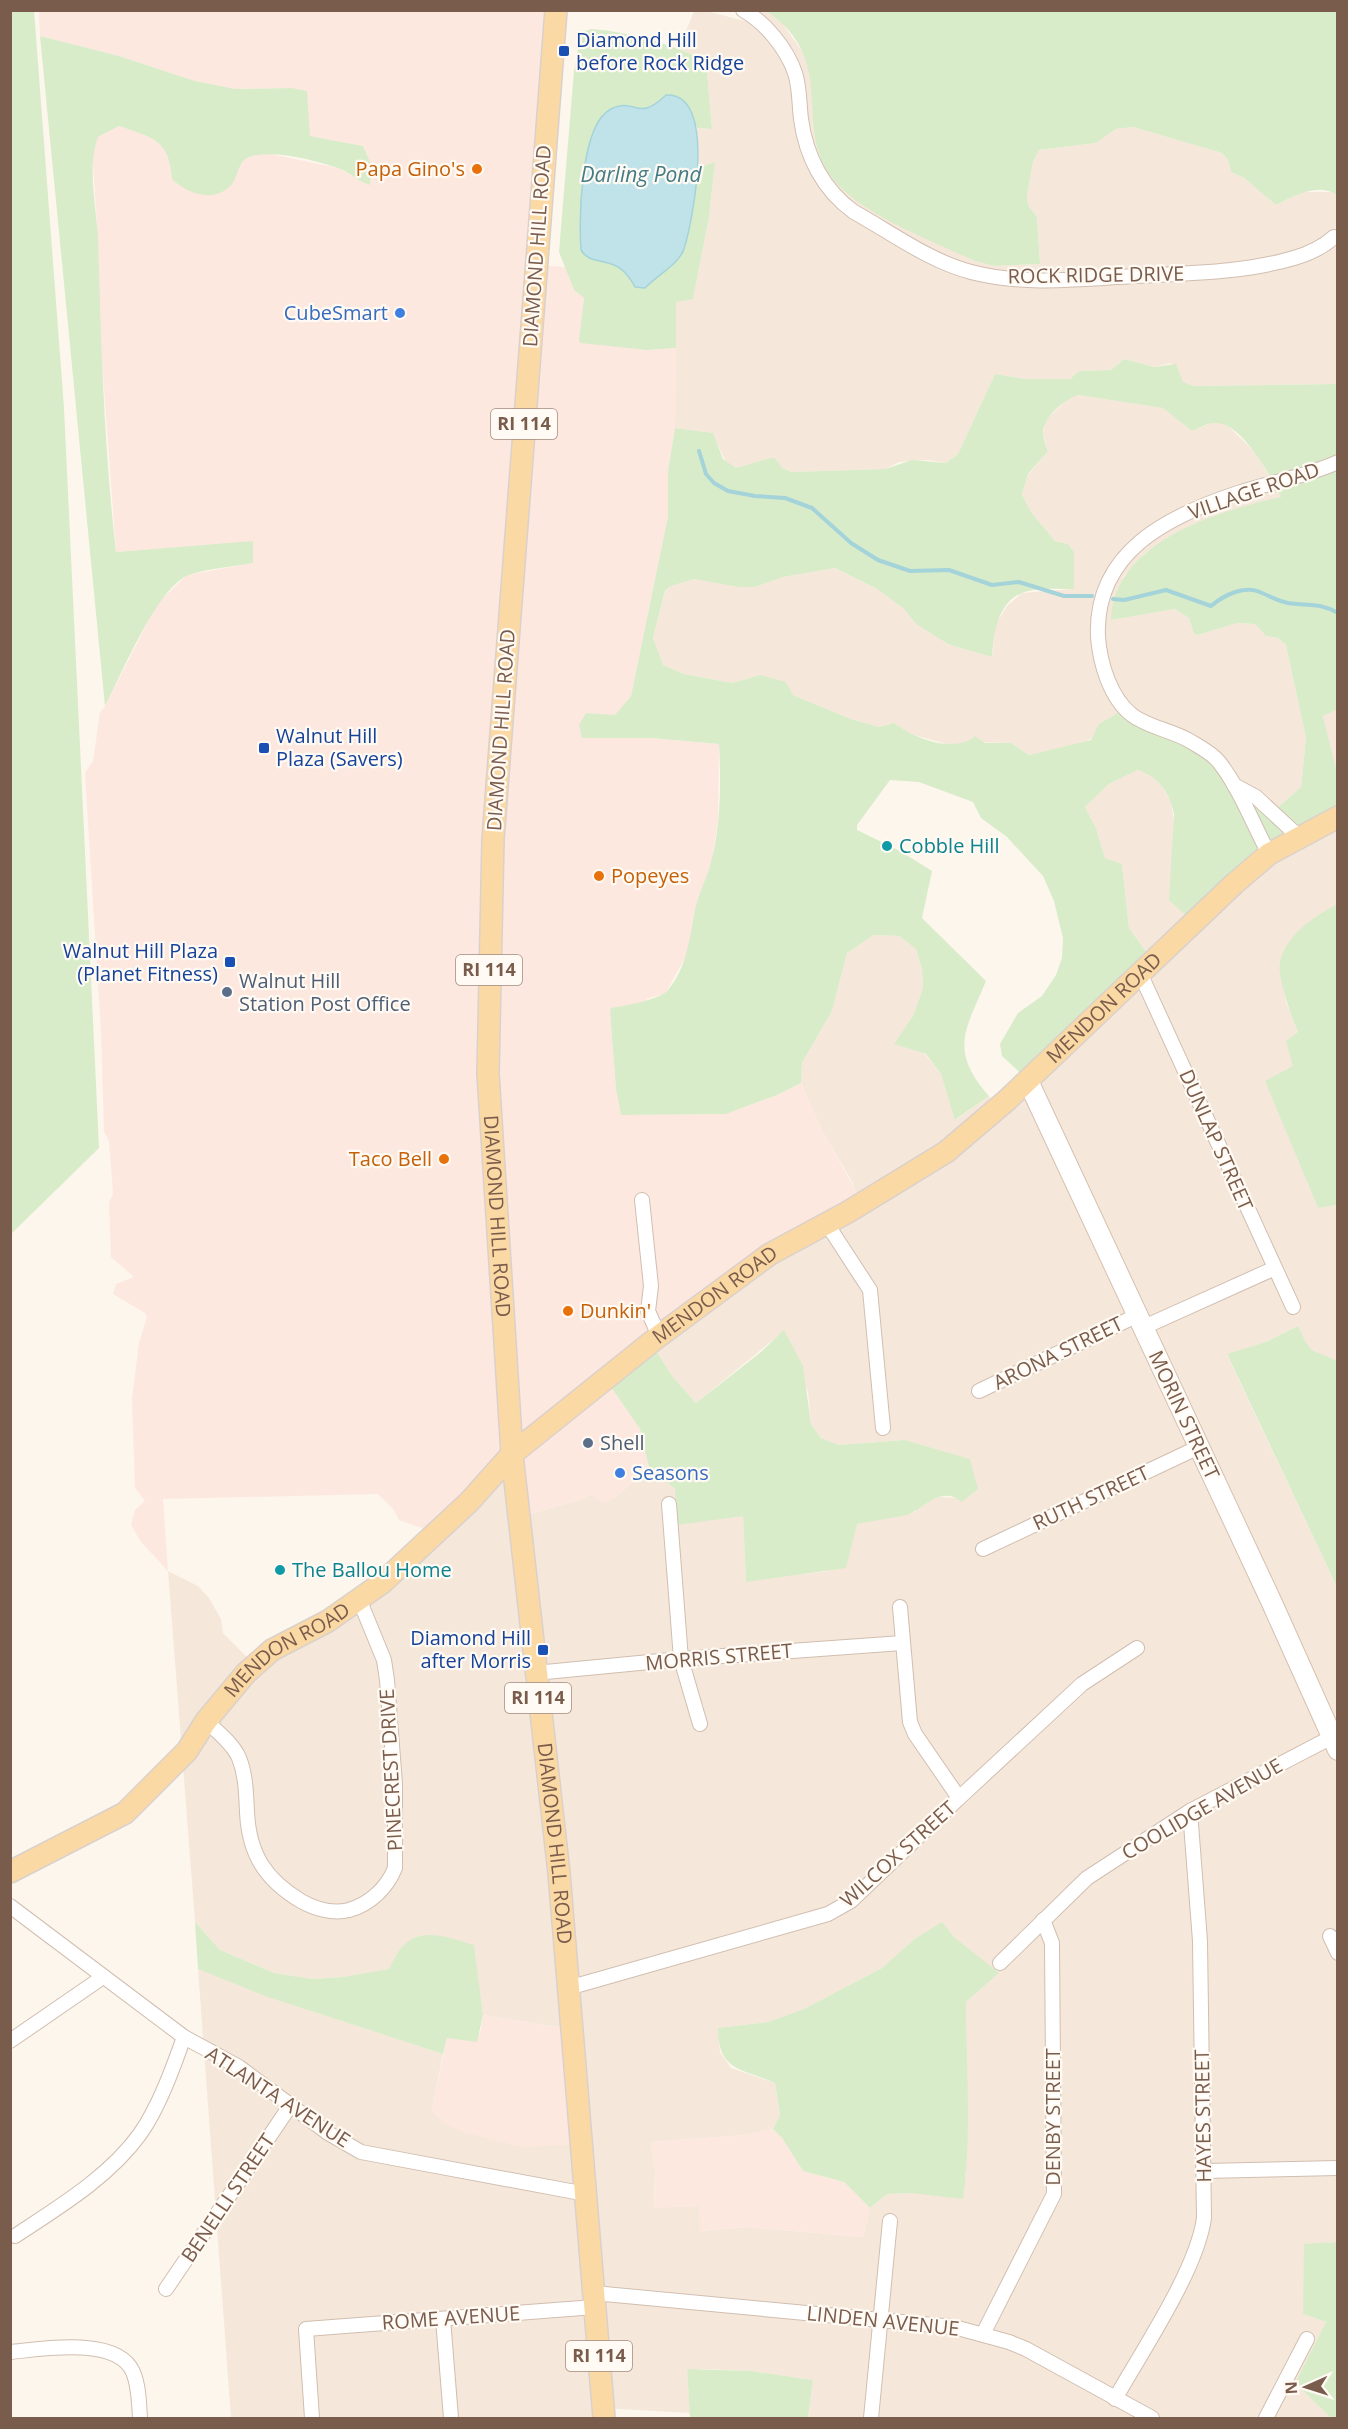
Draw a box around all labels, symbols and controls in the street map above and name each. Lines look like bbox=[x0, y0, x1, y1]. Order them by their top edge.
place label: Diamond Hill before Rock Ridge bbox=[576, 26, 744, 76]
marker: Diamond Hill before Rock Ridge bbox=[557, 44, 571, 58]
street label: DIAMOND HILL ROAD bbox=[516, 144, 557, 348]
place label: Papa Gino's bbox=[356, 155, 465, 182]
water label: Darling Pond bbox=[580, 160, 702, 188]
marker: Papa Gino's bbox=[470, 162, 484, 176]
street label: ROCK RIDGE DRIVE bbox=[1007, 259, 1185, 290]
place label: CubeSmart bbox=[284, 299, 388, 326]
marker: CubeSmart bbox=[393, 306, 407, 320]
road number: RI 114 bbox=[491, 409, 557, 439]
street label: VILLAGE ROAD bbox=[1185, 455, 1323, 526]
street label: DIAMOND HILL ROAD bbox=[480, 628, 521, 832]
place label: Walnut Hill Plaza (Savers) bbox=[276, 722, 403, 772]
marker: Walnut Hill Plaza (Savers) bbox=[257, 741, 271, 755]
place label: Cobble Hill bbox=[899, 832, 999, 859]
marker: Cobble Hill bbox=[880, 839, 894, 853]
place label: Popeyes bbox=[611, 862, 689, 889]
marker: Popeyes bbox=[592, 869, 606, 883]
place label: Walnut Hill Plaza (Planet Fitness) bbox=[63, 937, 218, 987]
street label: MENDON ROAD bbox=[1040, 946, 1167, 1069]
marker: Walnut Hill Plaza (Planet Fitness) bbox=[223, 955, 237, 969]
road number: RI 114 bbox=[456, 955, 522, 985]
place label: Walnut Hill Station Post Office bbox=[239, 967, 411, 1017]
marker: Walnut Hill Station Post Office bbox=[220, 985, 234, 999]
street label: DUNLAP STREET bbox=[1173, 1065, 1260, 1215]
street label: DIAMOND HILL ROAD bbox=[478, 1114, 517, 1318]
place label: Taco Bell bbox=[349, 1145, 432, 1172]
marker: Taco Bell bbox=[437, 1152, 451, 1166]
street label: MENDON ROAD bbox=[646, 1239, 783, 1350]
place label: Dunkin' bbox=[580, 1297, 651, 1324]
marker: Dunkin' bbox=[561, 1304, 575, 1318]
street label: ARONA STREET bbox=[988, 1310, 1127, 1396]
street label: MORIN STREET bbox=[1143, 1346, 1226, 1484]
place label: Shell bbox=[600, 1429, 645, 1456]
marker: Shell bbox=[581, 1436, 595, 1450]
place label: Seasons bbox=[632, 1459, 709, 1486]
street label: RUTH STREET bbox=[1028, 1459, 1153, 1536]
marker: Seasons bbox=[613, 1466, 627, 1480]
place label: The Ballou Home bbox=[292, 1556, 452, 1583]
marker: The Ballou Home bbox=[273, 1563, 287, 1577]
street label: MENDON ROAD bbox=[217, 1596, 355, 1703]
place label: Diamond Hill after Morris bbox=[410, 1624, 531, 1674]
street label: MORRIS STREET bbox=[644, 1637, 794, 1676]
marker: Diamond Hill after Morris bbox=[536, 1643, 550, 1657]
road number: RI 114 bbox=[505, 1683, 571, 1713]
street label: PINECREST DRIVE bbox=[373, 1688, 408, 1852]
street label: DIAMOND HILL ROAD bbox=[531, 1741, 579, 1945]
street label: COOLIDGE AVENUE bbox=[1116, 1751, 1287, 1866]
street label: WILCOX STREET bbox=[834, 1794, 961, 1913]
street label: ATLANTA AVENUE bbox=[201, 2040, 356, 2153]
street label: DENBY STREET bbox=[1039, 2048, 1066, 2186]
street label: HAYES STREET bbox=[1188, 2049, 1217, 2183]
street label: BENELLI STREET bbox=[175, 2128, 281, 2267]
street label: ROME AVENUE bbox=[381, 2299, 521, 2336]
street label: LINDEN AVENUE bbox=[805, 2299, 961, 2342]
road number: RI 114 bbox=[566, 2341, 632, 2371]
north arrow bbox=[1276, 2357, 1336, 2417]
text: N bbox=[1280, 2381, 1302, 2395]

